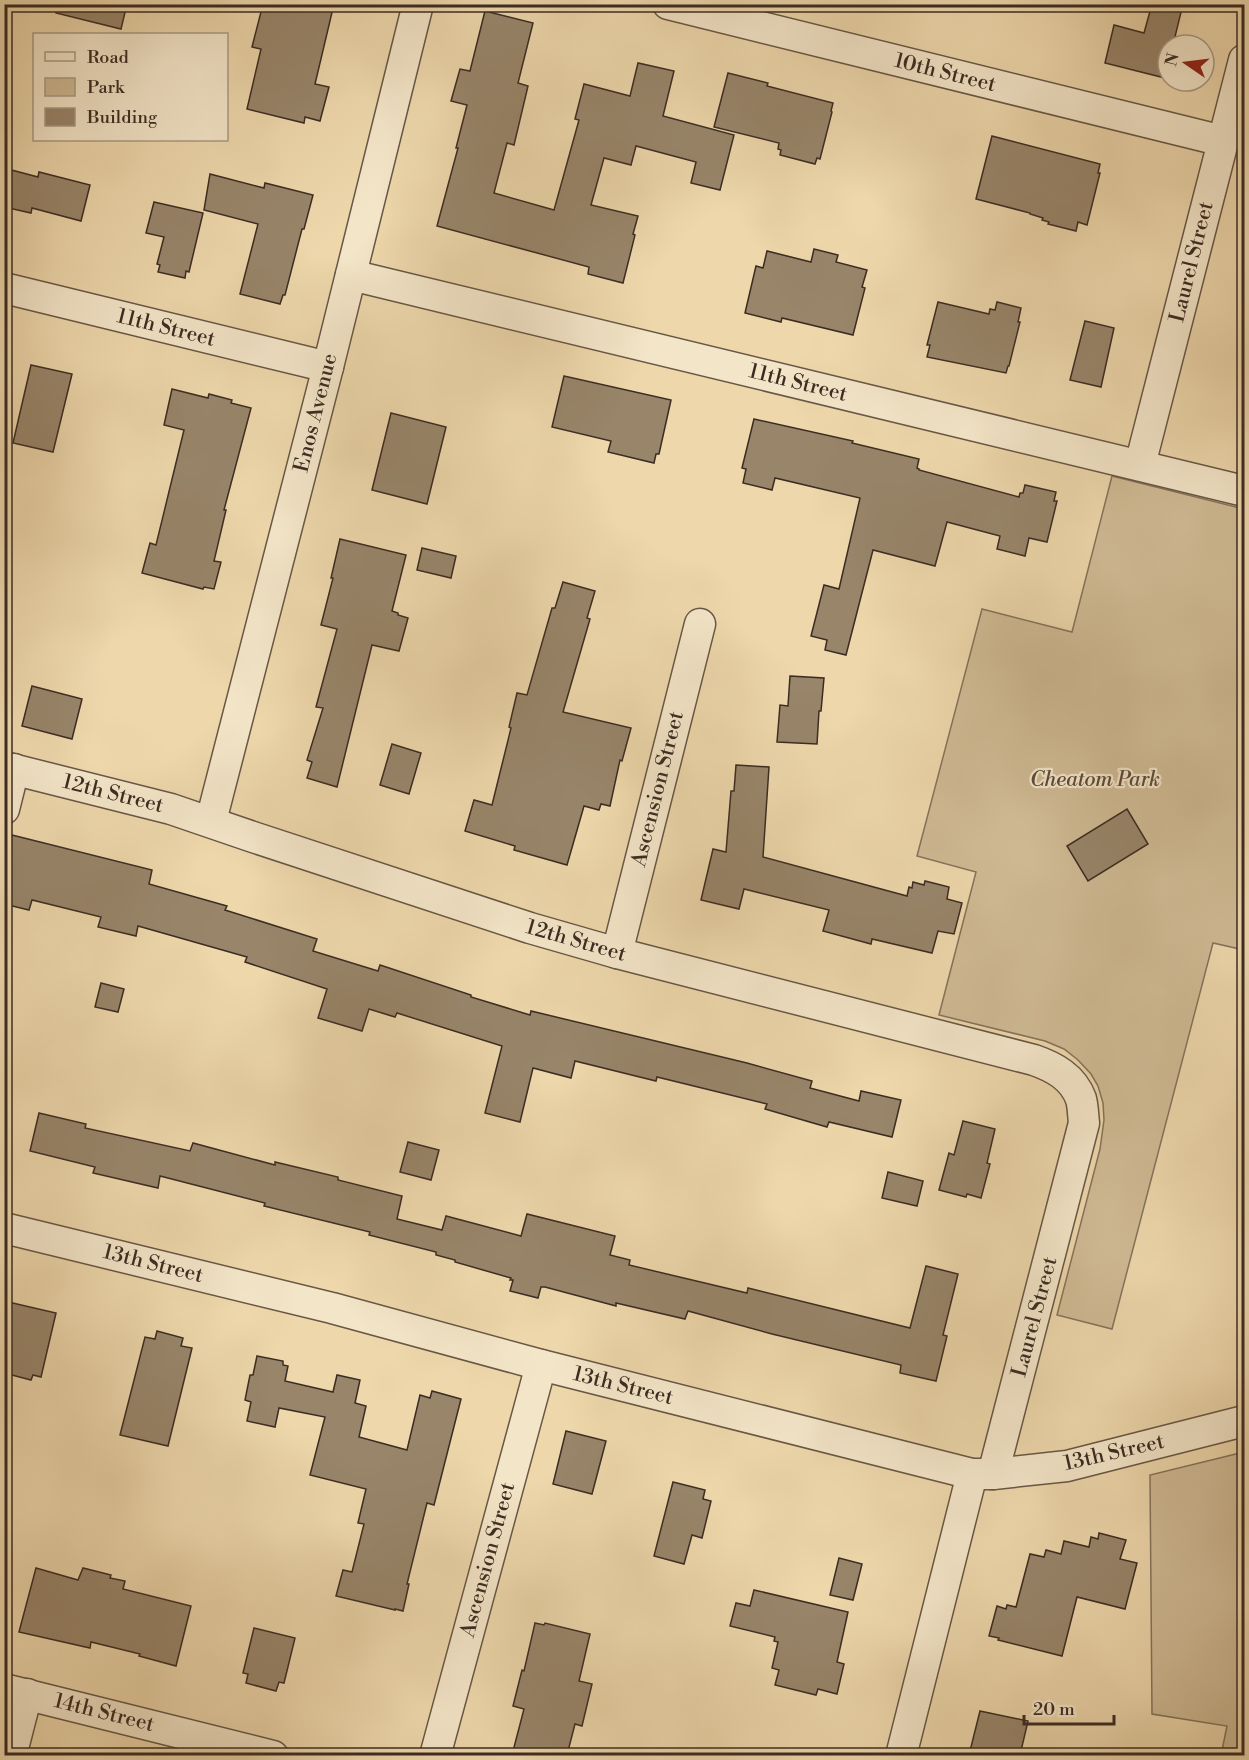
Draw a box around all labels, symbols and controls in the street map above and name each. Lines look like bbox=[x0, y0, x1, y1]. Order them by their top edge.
legend bbox=[33, 33, 228, 141]
north arrow bbox=[1156, 33, 1216, 93]
text: Road bbox=[87, 46, 130, 69]
street label: 10th Street bbox=[891, 48, 999, 98]
text: N bbox=[1161, 51, 1184, 68]
text: Park bbox=[87, 76, 126, 99]
text: Building bbox=[86, 106, 158, 129]
street label: Laurel Street bbox=[1164, 198, 1220, 325]
street label: 11th Street bbox=[114, 303, 218, 353]
street label: Enos Avenue bbox=[289, 351, 343, 475]
street label: 11th Street bbox=[746, 358, 850, 408]
street label: Ascension Street bbox=[626, 708, 690, 870]
park label: Cheatom Park bbox=[1030, 767, 1160, 793]
street label: 12th Street bbox=[60, 769, 167, 819]
street label: 12th Street bbox=[523, 914, 630, 968]
street label: 13th Street bbox=[100, 1239, 206, 1289]
street label: Laurel Street bbox=[1006, 1253, 1064, 1380]
street label: 13th Street bbox=[570, 1361, 676, 1411]
street label: 13th Street bbox=[1061, 1429, 1167, 1477]
street label: Ascension Street bbox=[455, 1479, 521, 1641]
street label: 14th Street bbox=[51, 1688, 157, 1738]
scale bar bbox=[1024, 1688, 1114, 1726]
text: 20 m bbox=[1033, 1698, 1075, 1721]

